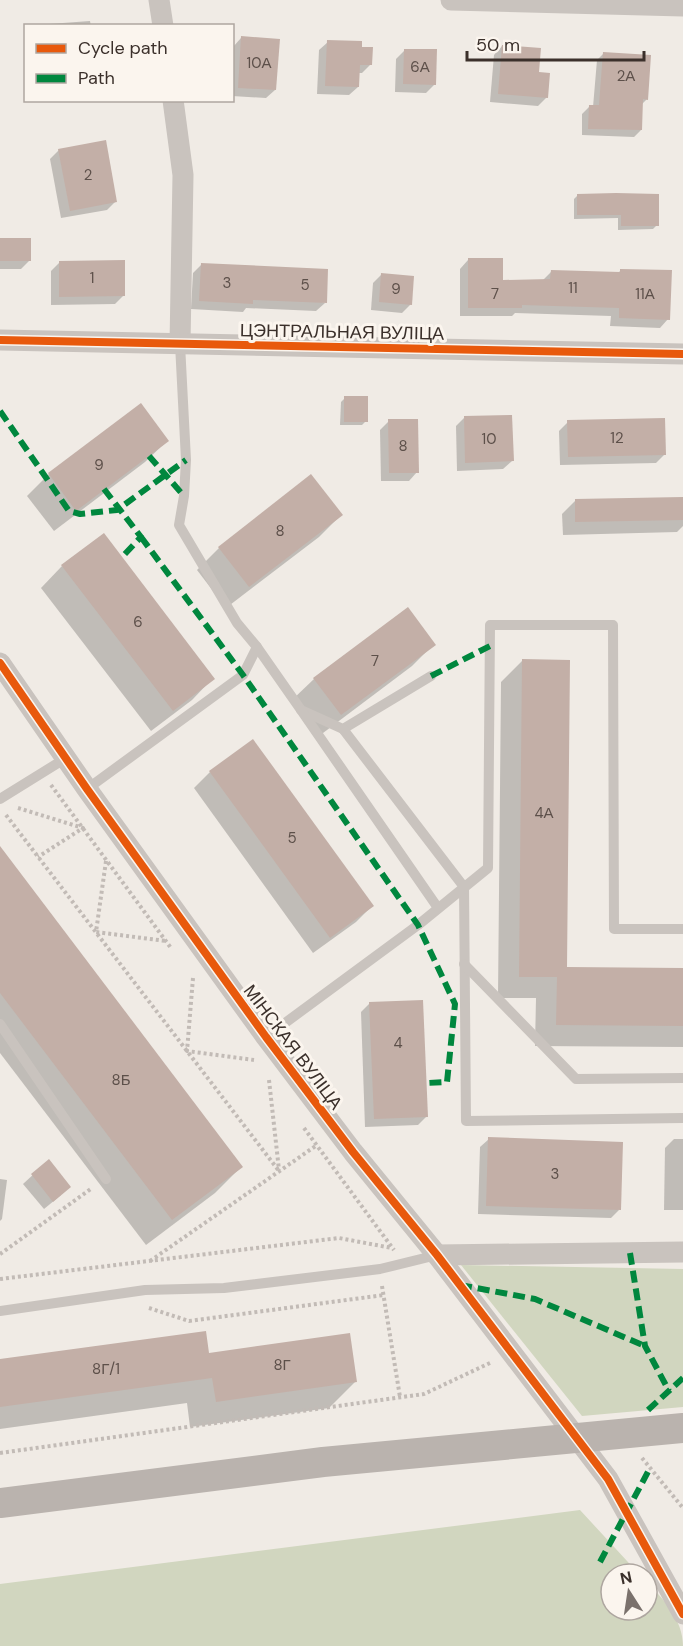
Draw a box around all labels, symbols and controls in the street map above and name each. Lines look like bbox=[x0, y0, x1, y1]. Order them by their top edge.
legend bbox=[24, 24, 234, 102]
scale bar bbox=[467, 24, 644, 62]
text: 50 m bbox=[476, 33, 520, 57]
text: Cycle path bbox=[78, 36, 168, 60]
house number: 10А bbox=[247, 53, 271, 73]
house number: 6А bbox=[410, 57, 430, 77]
text: Path bbox=[78, 66, 115, 90]
house number: 2А bbox=[617, 66, 635, 86]
house number: 2 bbox=[84, 165, 92, 185]
house number: 1 bbox=[90, 268, 94, 288]
house number: 3 bbox=[223, 273, 231, 293]
house number: 5 bbox=[300, 275, 310, 295]
house number: 11 bbox=[568, 278, 578, 298]
house number: 9 bbox=[391, 279, 401, 299]
house number: 7 bbox=[491, 284, 499, 304]
house number: 11А bbox=[635, 284, 655, 304]
street label: ЦЭНТРАЛЬНАЯ ВУЛІЦА bbox=[240, 318, 444, 346]
house number: 12 bbox=[610, 428, 624, 448]
house number: 10 bbox=[482, 429, 496, 449]
house number: 8 bbox=[398, 436, 408, 456]
house number: 9 bbox=[94, 455, 104, 475]
house number: 8 bbox=[275, 521, 285, 541]
house number: 6 bbox=[133, 612, 143, 632]
house number: 7 bbox=[371, 651, 379, 671]
house number: 4А bbox=[534, 803, 554, 823]
house number: 5 bbox=[287, 828, 297, 848]
street label: МІНСКАЯ ВУЛІЦА bbox=[238, 980, 348, 1114]
house number: 4 bbox=[393, 1033, 403, 1053]
house number: 8Б bbox=[112, 1070, 131, 1090]
house number: 3 bbox=[551, 1164, 559, 1184]
house number: 8Г bbox=[273, 1355, 291, 1375]
house number: 8Г/1 bbox=[92, 1359, 120, 1379]
north arrow bbox=[599, 1562, 659, 1622]
text: N bbox=[618, 1566, 634, 1589]

